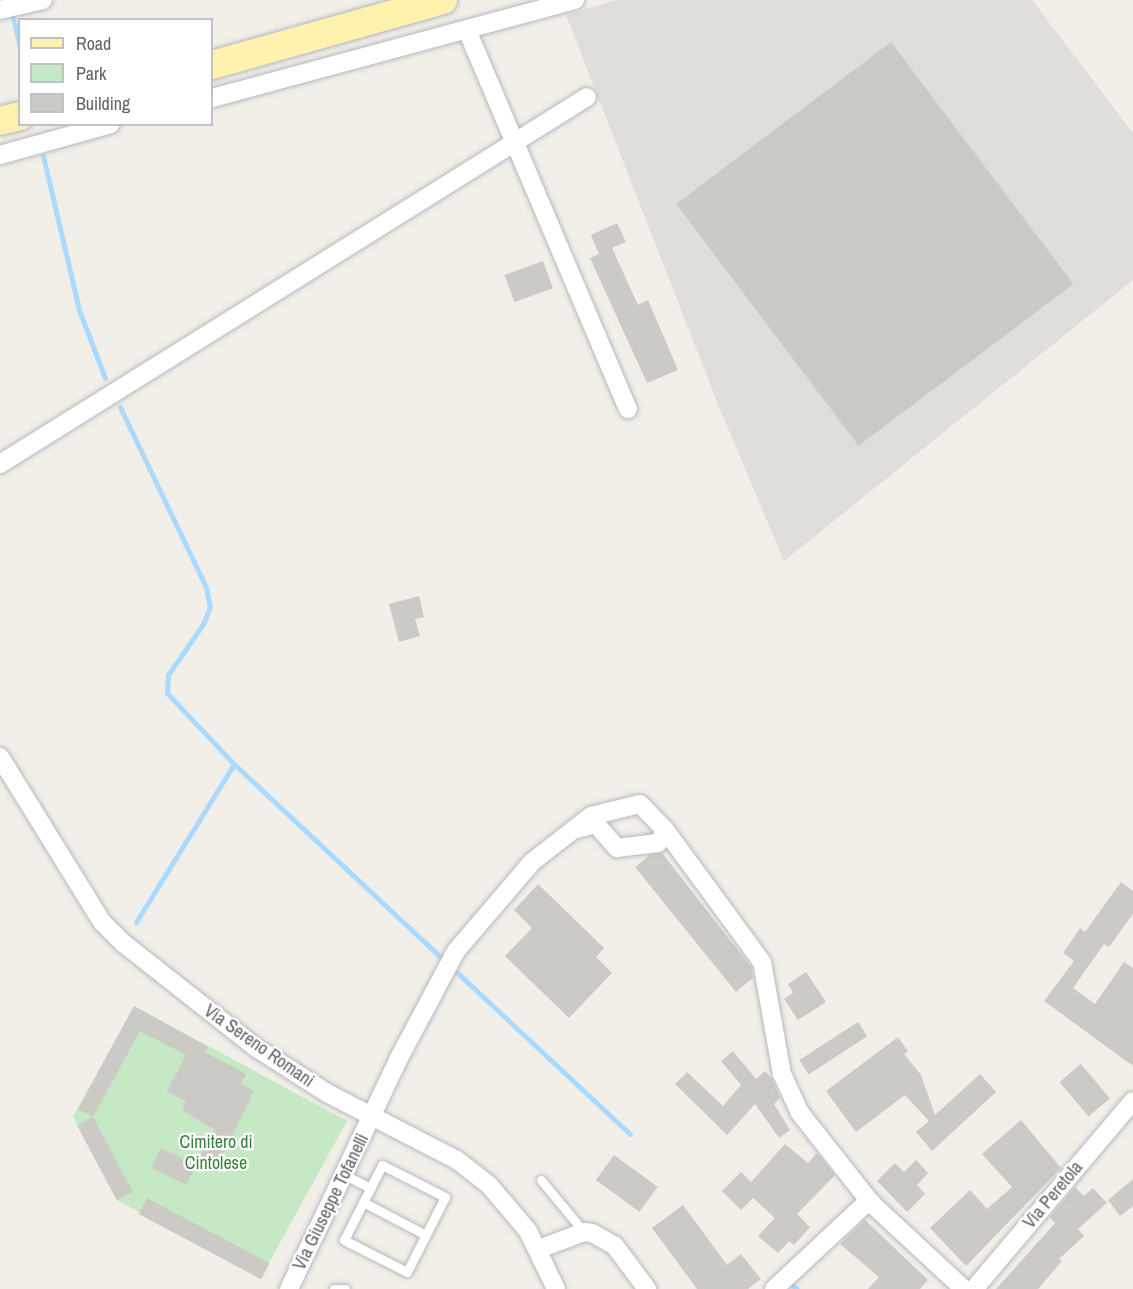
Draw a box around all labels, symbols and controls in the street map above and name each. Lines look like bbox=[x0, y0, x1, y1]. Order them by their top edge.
legend bbox=[18, 18, 213, 126]
text: Road bbox=[76, 31, 111, 56]
text: Park bbox=[76, 61, 106, 86]
text: Building bbox=[76, 91, 130, 116]
street label: Via Sereno Romani bbox=[200, 1000, 318, 1092]
street label: Via Giuseppe Tofanelli bbox=[289, 1130, 373, 1274]
park label: Cimitero di Cintolese bbox=[179, 1132, 253, 1174]
street label: Via Peretola bbox=[1019, 1157, 1087, 1233]

